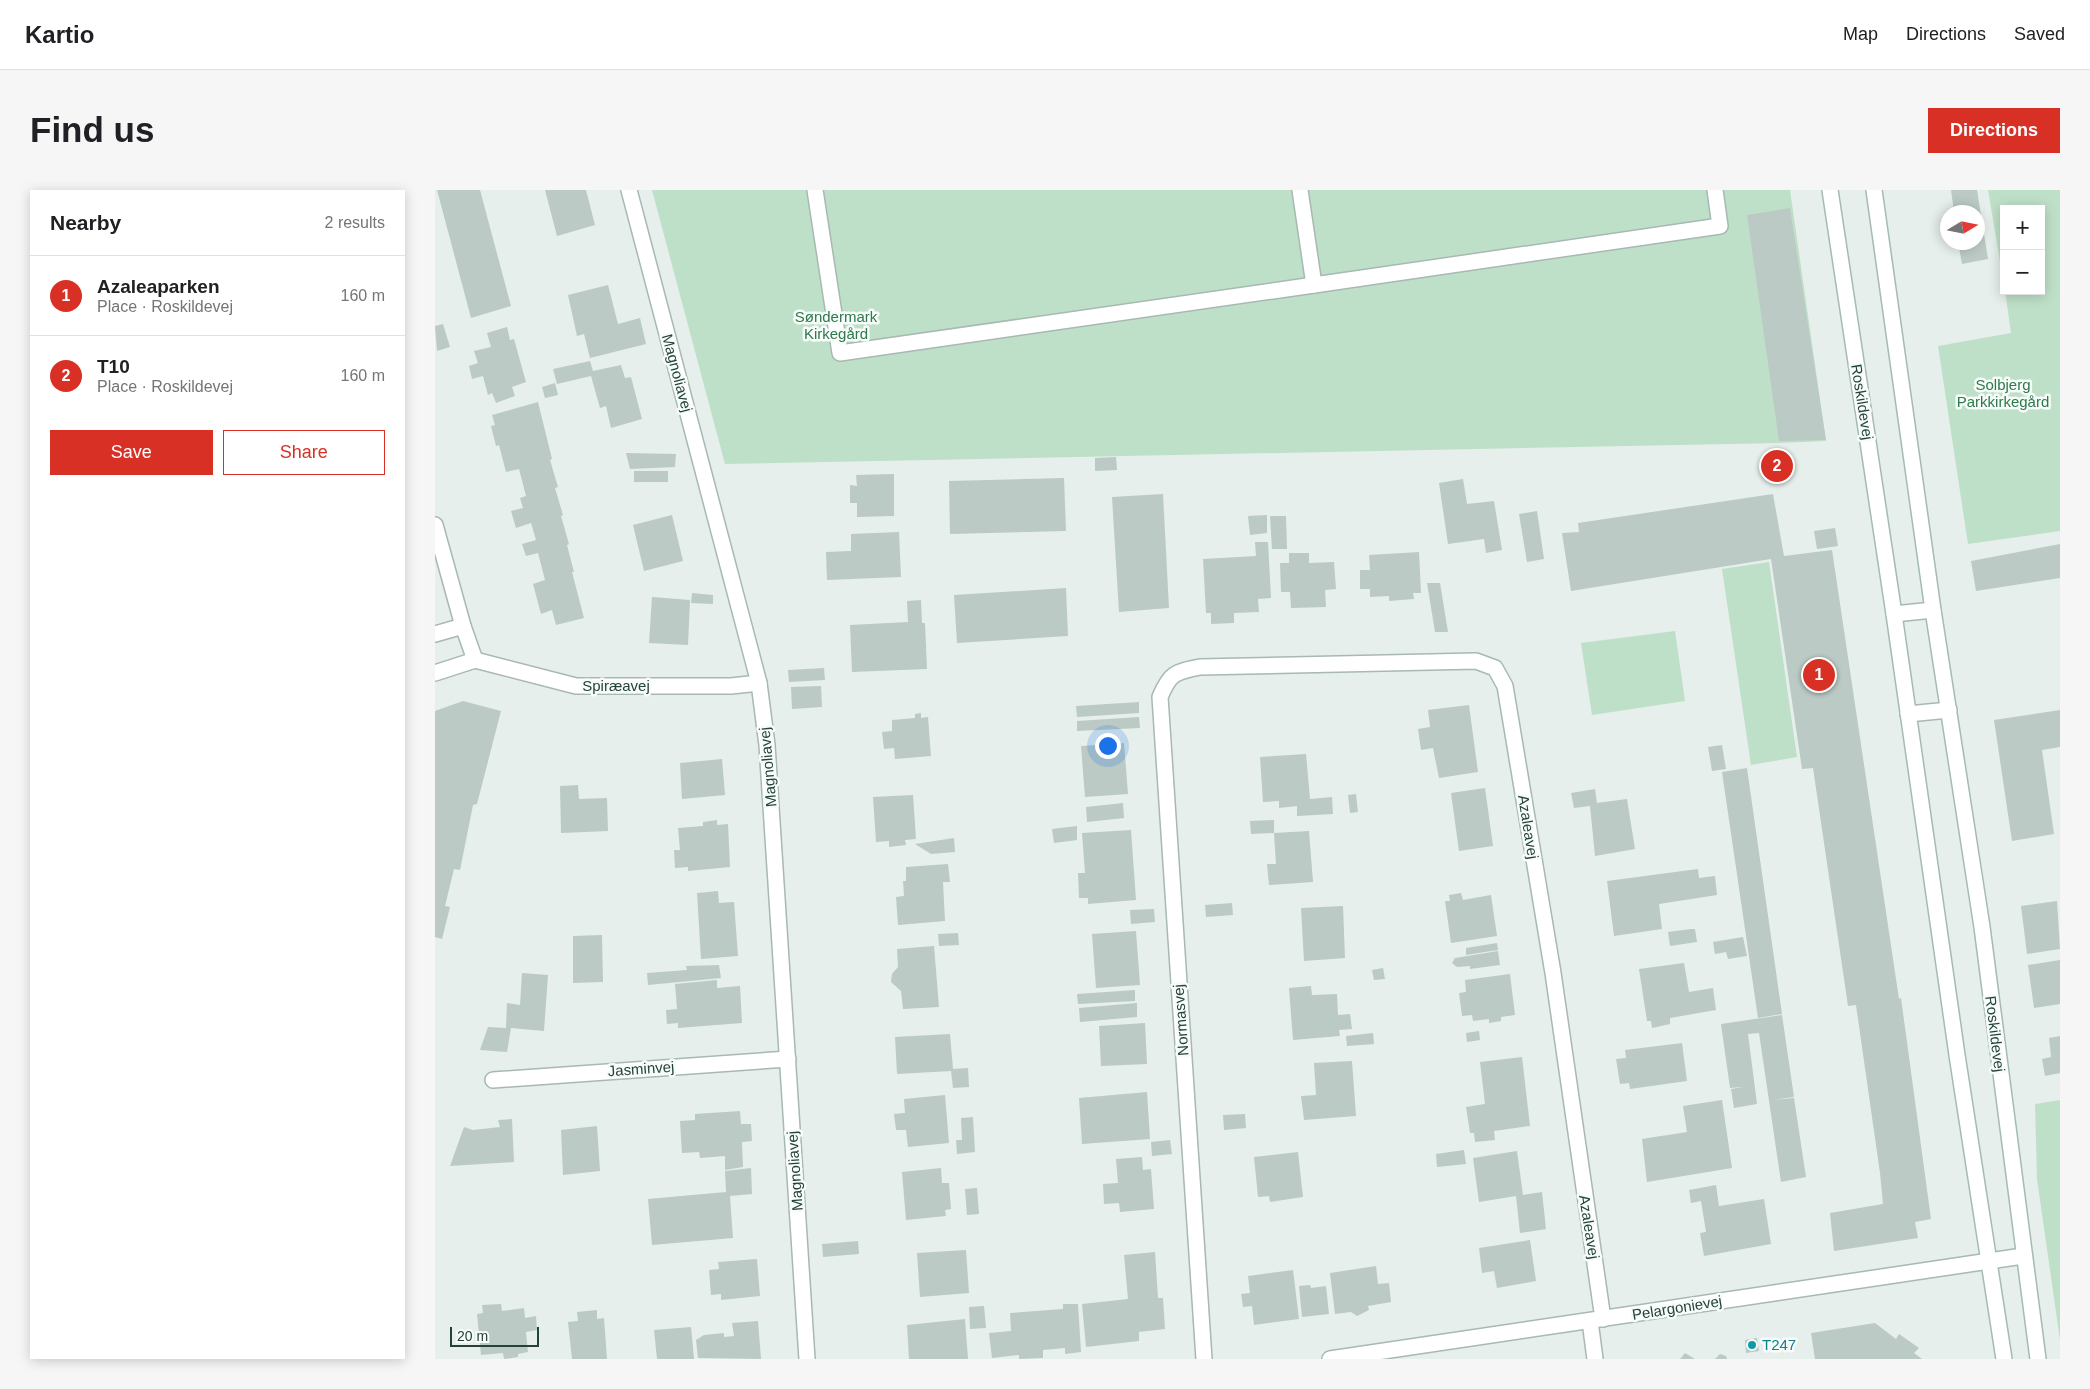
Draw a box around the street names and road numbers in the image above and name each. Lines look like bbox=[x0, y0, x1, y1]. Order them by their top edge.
street label: Magnoliavej bbox=[659, 332, 696, 414]
street label: Roskildevej bbox=[1848, 363, 1877, 441]
street label: Spiræavej bbox=[582, 677, 650, 694]
street label: Magnoliavej bbox=[756, 726, 779, 808]
street label: Azaleavej bbox=[1515, 793, 1542, 860]
street label: Normasvej bbox=[1170, 984, 1191, 1056]
street label: Roskildevej bbox=[1982, 995, 2009, 1073]
street label: Jasminvej bbox=[607, 1058, 675, 1079]
street label: Magnoliavej bbox=[783, 1131, 806, 1212]
street label: Azaleavej bbox=[1576, 1193, 1603, 1260]
street label: Pelargonievej bbox=[1631, 1292, 1723, 1323]

